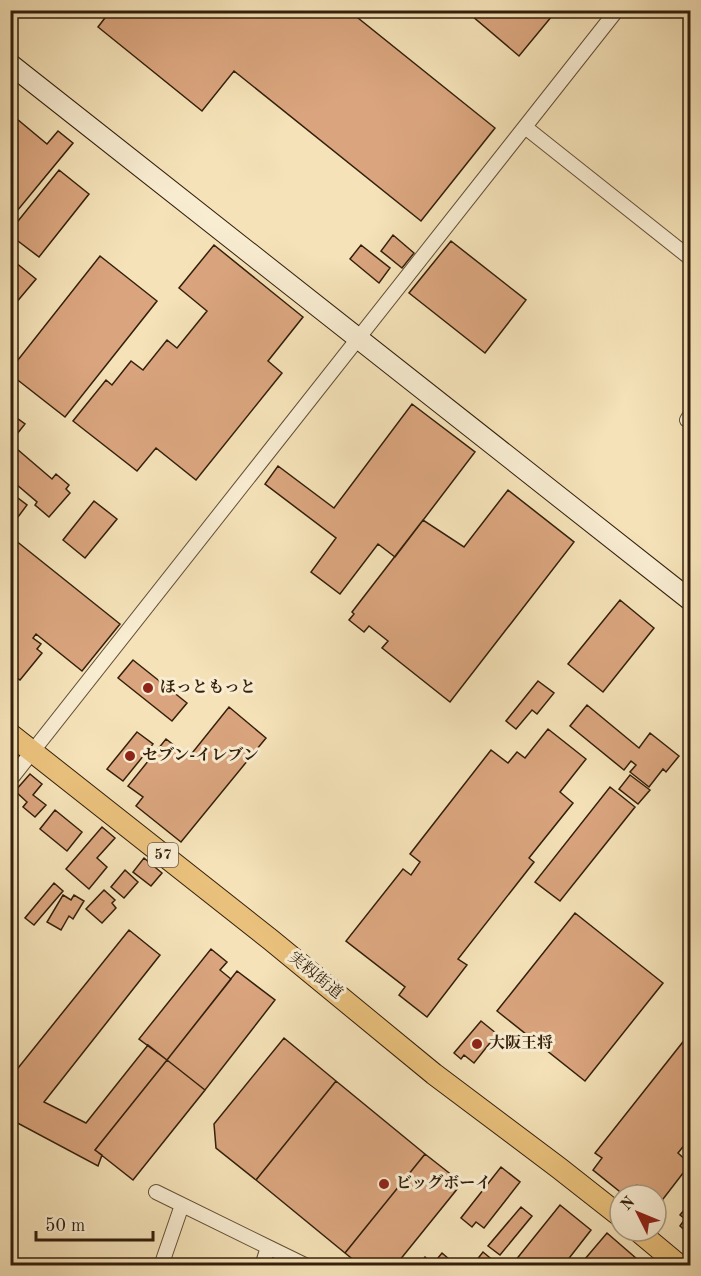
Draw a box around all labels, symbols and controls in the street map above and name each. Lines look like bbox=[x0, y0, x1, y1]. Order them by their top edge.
place label: ほっともっと bbox=[160, 679, 256, 696]
marker: ほっともっと bbox=[141, 681, 155, 695]
place label: セブン-イレブン bbox=[142, 746, 259, 764]
marker: セブン-イレブン bbox=[123, 749, 137, 763]
road number: 57 bbox=[148, 843, 178, 867]
street label: 実籾街道 bbox=[285, 948, 346, 1002]
place label: 大阪王将 bbox=[489, 1034, 553, 1052]
marker: 大阪王将 bbox=[470, 1037, 484, 1051]
place label: ビッグボーイ bbox=[396, 1174, 491, 1192]
marker: ビッグボーイ bbox=[377, 1177, 391, 1191]
north arrow bbox=[608, 1183, 668, 1243]
text: N bbox=[618, 1194, 639, 1214]
scale bar bbox=[36, 1204, 153, 1242]
text: 50 m bbox=[45, 1217, 85, 1235]

